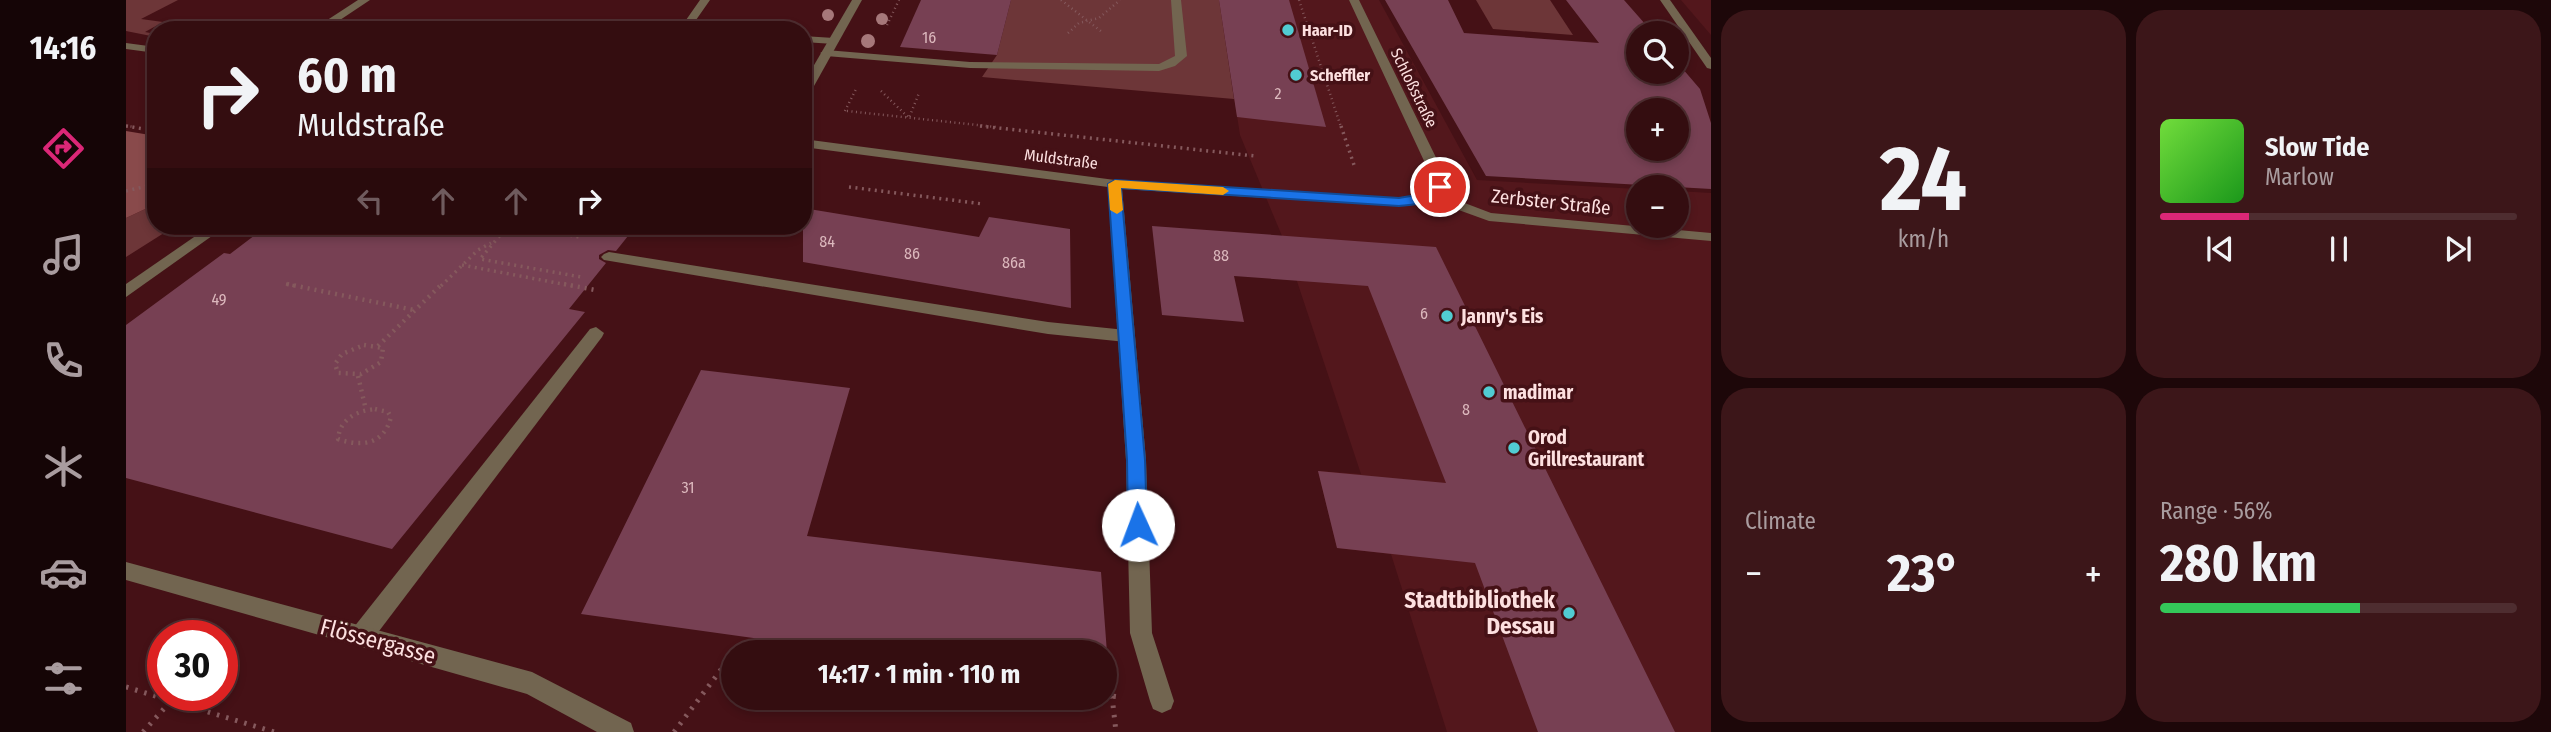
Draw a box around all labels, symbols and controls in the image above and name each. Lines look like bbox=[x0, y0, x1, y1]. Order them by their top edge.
place label: Haar-ID bbox=[1302, 21, 1353, 40]
map controls bbox=[1626, 21, 1689, 238]
button: search bbox=[1626, 21, 1689, 84]
marker: Haar-ID bbox=[1280, 22, 1296, 38]
house number: 16 bbox=[922, 28, 936, 47]
text: 14:16 bbox=[30, 29, 96, 67]
street label: Schloßstraße bbox=[1387, 45, 1441, 131]
text: 60 m bbox=[297, 46, 397, 105]
icon: right bbox=[182, 49, 273, 140]
place label: Scheffler bbox=[1310, 66, 1370, 85]
marker: Scheffler bbox=[1288, 67, 1304, 83]
house number: 2 bbox=[1274, 84, 1282, 103]
button: + bbox=[1626, 98, 1689, 161]
text: Muldstraße bbox=[297, 106, 445, 144]
icon: directions bbox=[39, 124, 88, 173]
text: 24 bbox=[1880, 125, 1967, 234]
text: Slow Tide bbox=[2265, 132, 2369, 163]
street label: Muldstraße bbox=[1023, 145, 1099, 173]
pin bbox=[1410, 157, 1470, 217]
text: Marlow bbox=[2265, 163, 2334, 191]
icon: arrive bbox=[1421, 168, 1459, 206]
button: − bbox=[1626, 175, 1689, 238]
icon: left bbox=[351, 182, 389, 220]
icon: ahead bbox=[424, 182, 462, 220]
icon: ahead bbox=[497, 182, 535, 220]
icon: right bbox=[570, 182, 608, 220]
street label: Zerbster Straße bbox=[1490, 184, 1612, 220]
text: km/h bbox=[1898, 225, 1949, 253]
icon: music bbox=[39, 230, 88, 279]
icon: previous bbox=[2201, 230, 2239, 268]
icon: pause bbox=[2320, 230, 2358, 268]
icon: next bbox=[2439, 230, 2477, 268]
house number: 84 bbox=[819, 232, 835, 251]
house number: 86 bbox=[904, 244, 920, 263]
house number: 88 bbox=[1213, 246, 1229, 265]
house number: 86a bbox=[1002, 253, 1026, 272]
house number: 49 bbox=[211, 290, 227, 309]
house number: 6 bbox=[1420, 304, 1428, 323]
place label: Janny's Eis bbox=[1460, 305, 1544, 328]
marker: Janny's Eis bbox=[1439, 308, 1455, 324]
icon: phone bbox=[39, 336, 88, 385]
place label: madimar bbox=[1503, 381, 1574, 404]
marker: madimar bbox=[1481, 384, 1497, 400]
house number: 8 bbox=[1462, 400, 1470, 419]
place label: Orod Grillrestaurant bbox=[1528, 426, 1644, 471]
marker: Orod Grillrestaurant bbox=[1506, 440, 1522, 456]
icon: climate bbox=[39, 442, 88, 491]
house number: 31 bbox=[681, 478, 695, 497]
position arrow bbox=[1101, 488, 1175, 562]
text: Range · 56% bbox=[2160, 497, 2272, 525]
text: Climate bbox=[1745, 507, 1816, 535]
text: 280 km bbox=[2160, 532, 2317, 595]
text: 23° bbox=[1887, 542, 1960, 605]
icon: car bbox=[39, 548, 88, 597]
text: − bbox=[1745, 551, 1762, 597]
text: + bbox=[2085, 551, 2102, 597]
place label: Stadtbibliothek Dessau bbox=[1404, 586, 1555, 640]
marker: Stadtbibliothek Dessau bbox=[1561, 605, 1577, 621]
street label: Flössergasse bbox=[317, 612, 439, 670]
speed limit sign: 30 bbox=[147, 620, 238, 711]
icon: filters bbox=[39, 654, 88, 703]
text: 14:17 · 1 min · 110 m bbox=[818, 659, 1020, 690]

